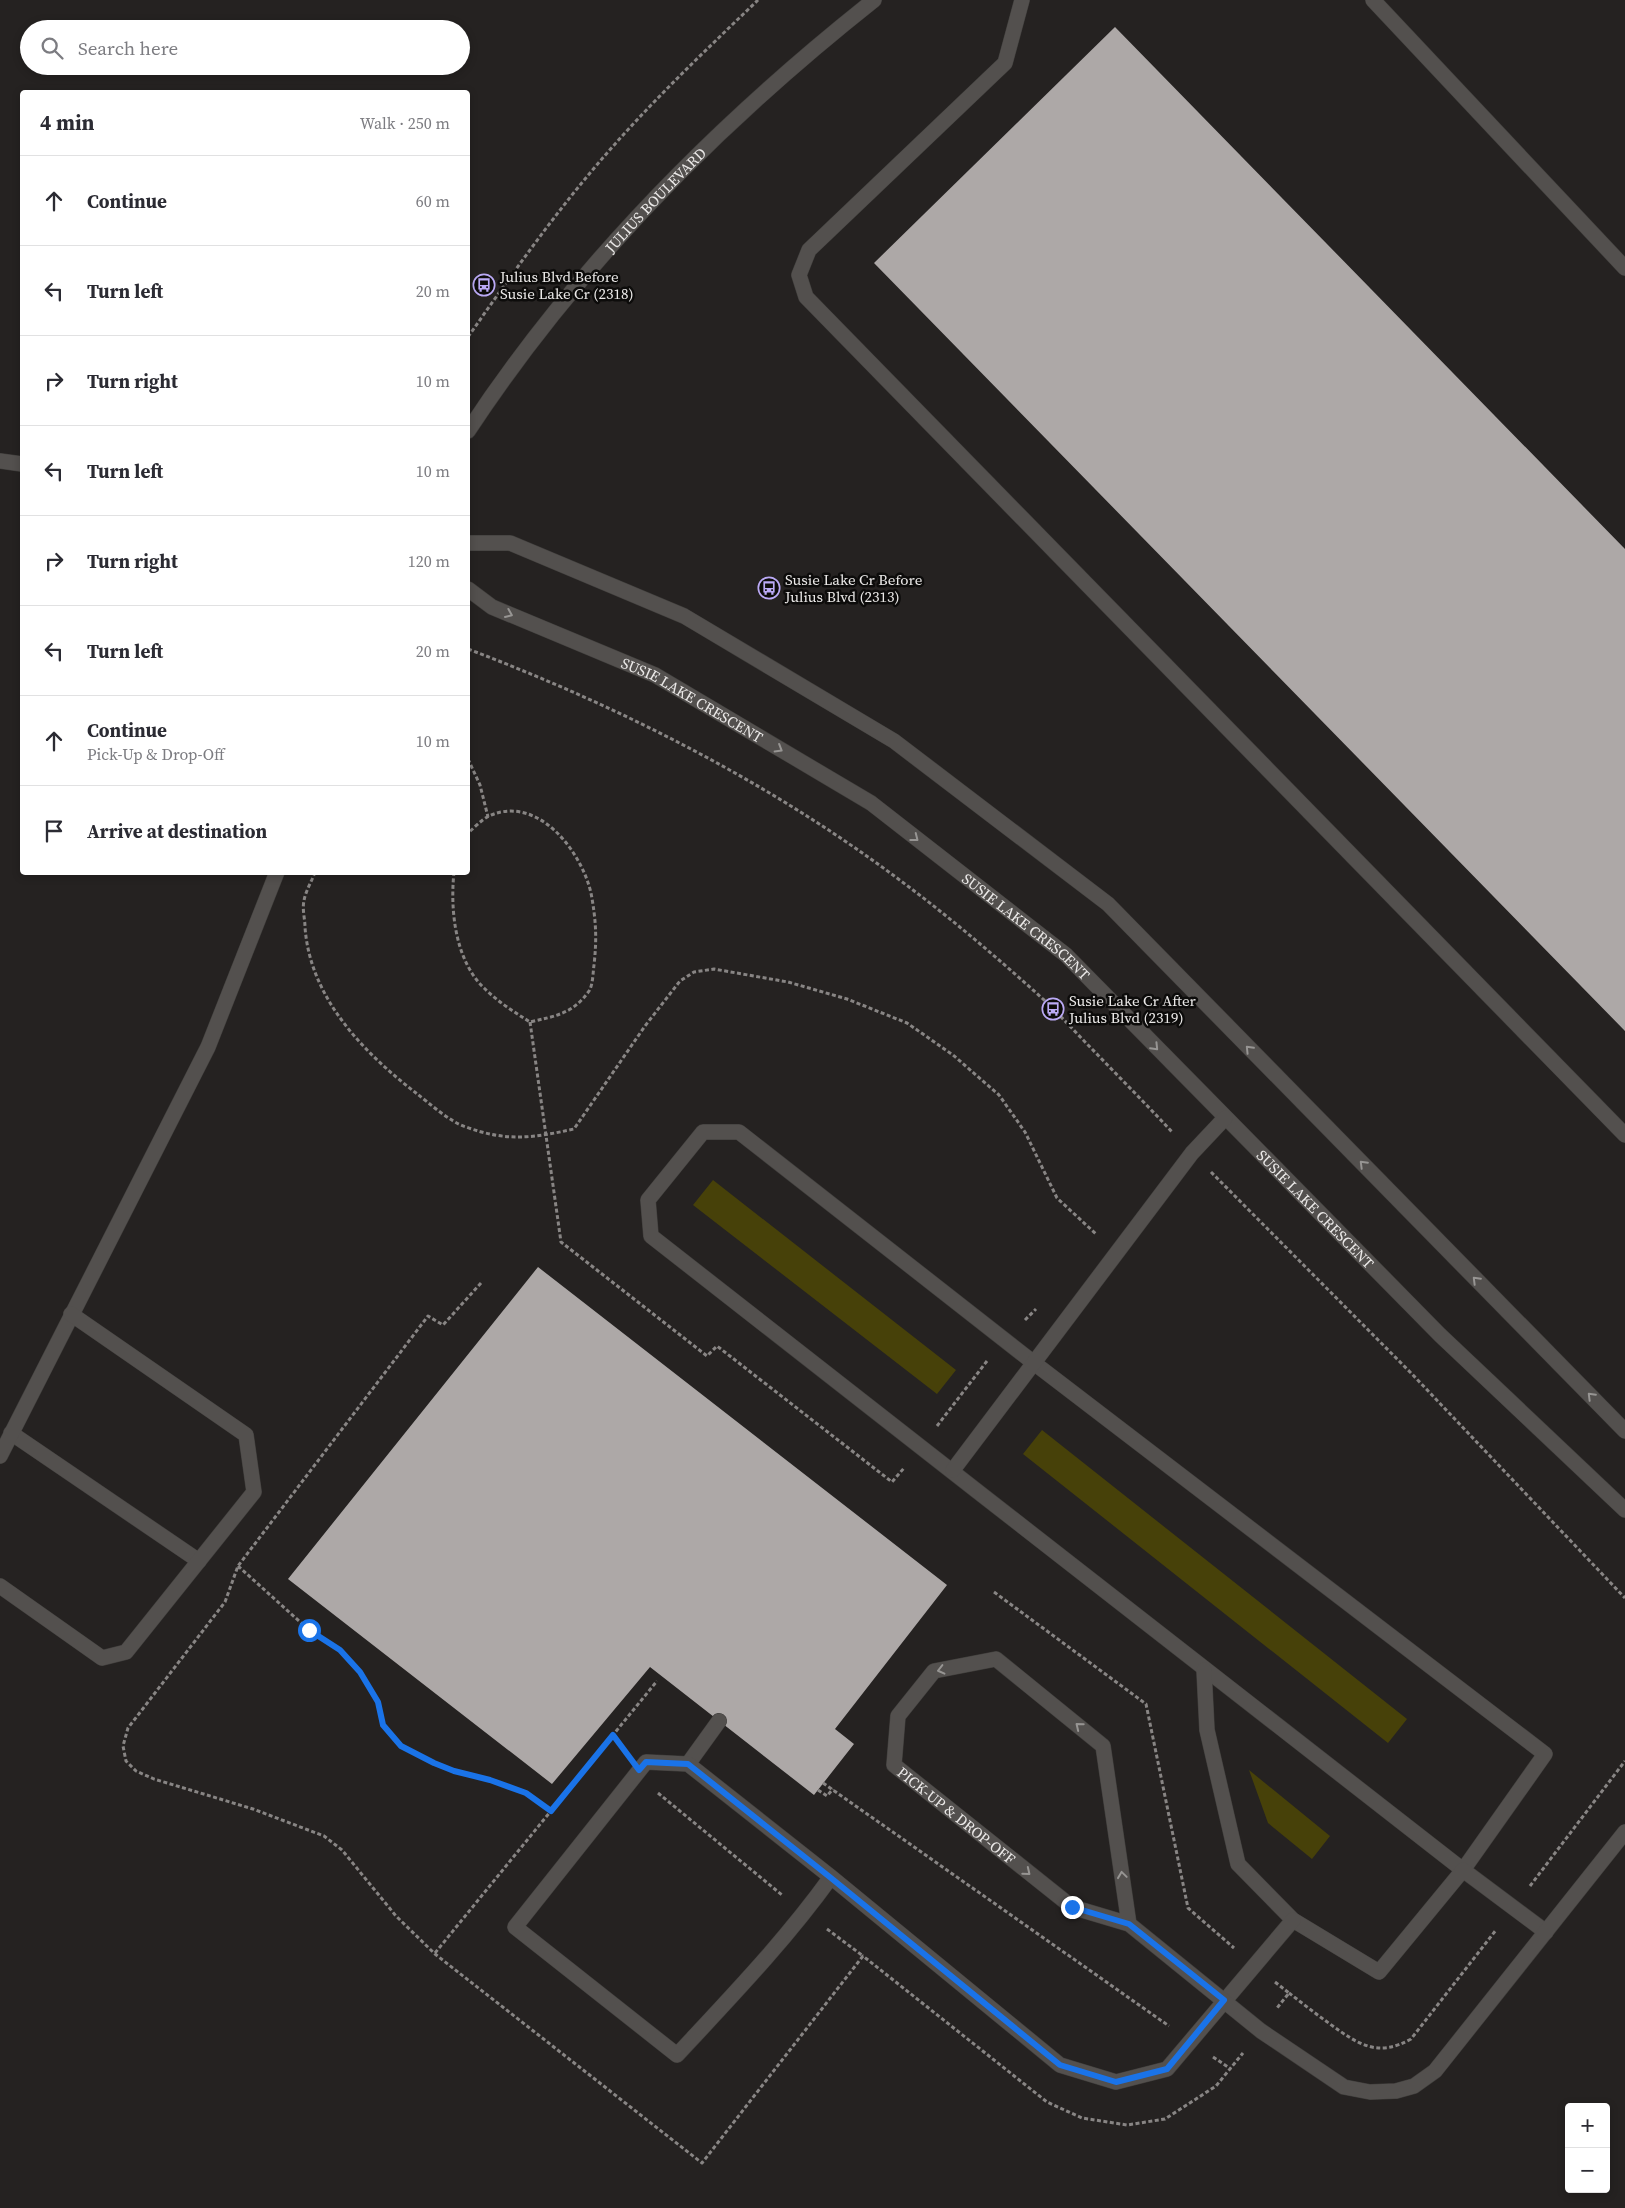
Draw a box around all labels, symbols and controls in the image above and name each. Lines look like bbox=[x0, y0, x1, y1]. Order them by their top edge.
search box bbox=[20, 20, 470, 75]
icon: search bbox=[38, 34, 66, 62]
text: Search here bbox=[78, 35, 178, 61]
text: 4 min bbox=[40, 108, 95, 137]
text: Walk · 250 m bbox=[360, 112, 450, 134]
street label: JULIUS BOULEVARD bbox=[599, 142, 711, 258]
icon: ahead bbox=[40, 187, 68, 215]
text: Continue bbox=[87, 188, 167, 214]
text: 60 m bbox=[416, 190, 450, 212]
place label: Julius Blvd Before Susie Lake Cr (2318) bbox=[499, 266, 634, 304]
bus stop icon: Julius Blvd Before Susie Lake Cr (2318) bbox=[472, 273, 496, 297]
icon: left bbox=[40, 277, 68, 305]
text: Turn left bbox=[87, 278, 163, 304]
text: 20 m bbox=[416, 280, 450, 302]
icon: right bbox=[40, 367, 68, 395]
text: Turn right bbox=[87, 368, 178, 394]
text: 10 m bbox=[416, 370, 450, 392]
icon: left bbox=[40, 457, 68, 485]
text: Turn left bbox=[87, 458, 163, 484]
text: 10 m bbox=[416, 460, 450, 482]
icon: right bbox=[40, 547, 68, 575]
text: Turn right bbox=[87, 548, 178, 574]
text: 120 m bbox=[408, 550, 450, 572]
place label: Susie Lake Cr Before Julius Blvd (2313) bbox=[784, 569, 923, 607]
bus stop icon: Susie Lake Cr Before Julius Blvd (2313) bbox=[757, 576, 781, 600]
one-way arrow bbox=[504, 608, 513, 618]
icon: left bbox=[40, 637, 68, 665]
text: Turn left bbox=[87, 638, 163, 664]
text: 20 m bbox=[416, 640, 450, 662]
street label: SUSIE LAKE CRESCENT bbox=[618, 652, 767, 747]
text: Continue bbox=[87, 717, 167, 743]
icon: ahead bbox=[40, 727, 68, 755]
text: 10 m bbox=[416, 730, 450, 752]
one-way arrow bbox=[773, 742, 782, 752]
text: Pick-Up & Drop-Off bbox=[87, 743, 225, 765]
icon: arrive bbox=[40, 817, 68, 845]
text: Arrive at destination bbox=[87, 818, 267, 844]
one-way arrow bbox=[909, 832, 918, 841]
street label: SUSIE LAKE CRESCENT bbox=[958, 868, 1095, 984]
place label: Susie Lake Cr After Julius Blvd (2319) bbox=[1068, 990, 1197, 1028]
bus stop icon: Susie Lake Cr After Julius Blvd (2319) bbox=[1041, 997, 1065, 1021]
one-way arrow bbox=[1150, 1041, 1159, 1050]
one-way arrow bbox=[1246, 1045, 1255, 1054]
street label: SUSIE LAKE CRESCENT bbox=[1252, 1145, 1379, 1273]
one-way arrow bbox=[1359, 1161, 1368, 1170]
one-way arrow bbox=[1473, 1277, 1482, 1286]
one-way arrow bbox=[1588, 1393, 1597, 1402]
route start bbox=[298, 1619, 321, 1642]
one-way arrow bbox=[937, 1664, 946, 1675]
one-way arrow bbox=[1075, 1722, 1084, 1731]
street label: PICK-UP & DROP-OFF bbox=[893, 1761, 1021, 1869]
one-way arrow bbox=[1021, 1866, 1030, 1874]
one-way arrow bbox=[1117, 1871, 1127, 1880]
route end bbox=[1061, 1896, 1084, 1919]
map controls bbox=[1565, 2103, 1610, 2193]
button: + bbox=[1565, 2103, 1610, 2148]
button: − bbox=[1565, 2148, 1610, 2193]

